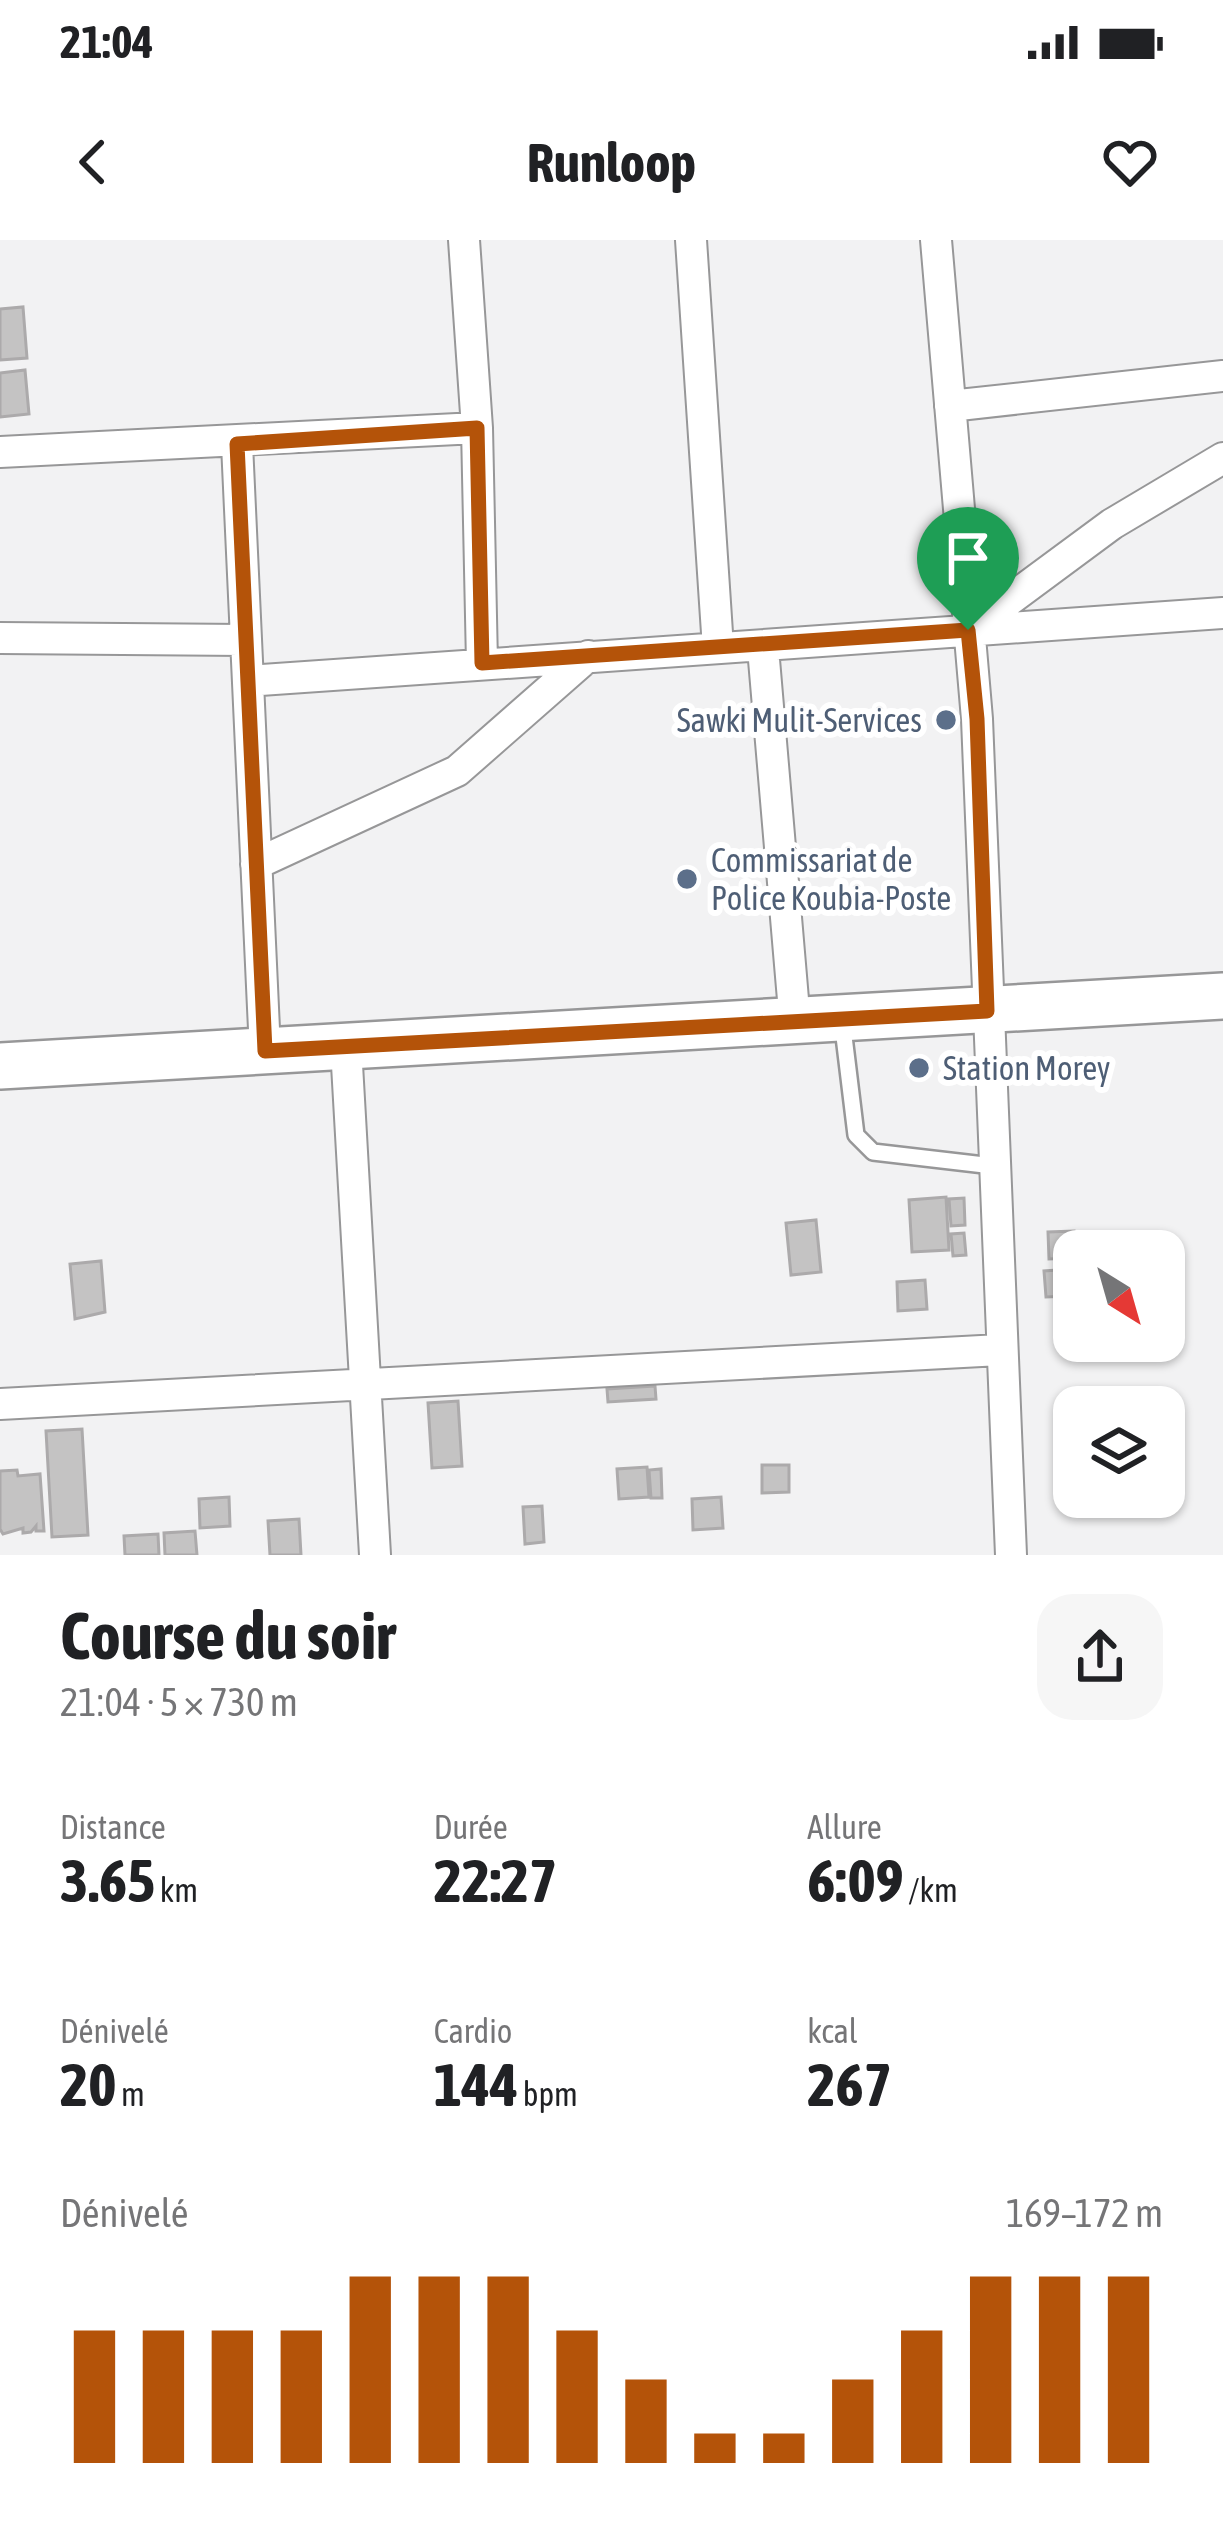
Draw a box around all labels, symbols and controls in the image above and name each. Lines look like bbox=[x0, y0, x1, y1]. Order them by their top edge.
text: 21:04 bbox=[60, 16, 154, 68]
icon: back bbox=[60, 129, 126, 195]
icon: heart bbox=[1097, 129, 1163, 195]
text: Runloop bbox=[527, 132, 696, 193]
pin bbox=[917, 507, 1019, 630]
icon: arrive bbox=[935, 525, 1001, 591]
place label: Sawki Mulit-Services bbox=[677, 701, 922, 739]
marker: Sawki Mulit-Services bbox=[933, 707, 959, 733]
place label: Commissariat de Police Koubia-Poste bbox=[711, 841, 951, 917]
marker: Commissariat de Police Koubia-Poste bbox=[674, 866, 700, 892]
place label: Station Morey bbox=[943, 1049, 1110, 1087]
marker: Station Morey bbox=[906, 1055, 932, 1081]
north arrow bbox=[1053, 1230, 1185, 1362]
map controls bbox=[1053, 1230, 1185, 1518]
button: layers bbox=[1053, 1386, 1185, 1518]
button: share bbox=[1037, 1594, 1163, 1720]
text: Course du soir bbox=[60, 1597, 396, 1673]
text: 21:04 · 5 × 730 m bbox=[60, 1680, 298, 1724]
text: Distance bbox=[60, 1808, 166, 1846]
text: Durée bbox=[434, 1808, 508, 1846]
text: Allure bbox=[807, 1808, 882, 1846]
text: 3.65 bbox=[60, 1846, 155, 1915]
text: 22:27 bbox=[434, 1846, 557, 1915]
text: 6:09 bbox=[807, 1846, 904, 1915]
text: km bbox=[155, 1871, 198, 1909]
text: /km bbox=[904, 1871, 958, 1909]
text: Dénivelé bbox=[60, 2012, 169, 2050]
text: Cardio bbox=[434, 2012, 512, 2050]
text: kcal bbox=[807, 2012, 858, 2050]
text: 20 bbox=[60, 2050, 116, 2119]
text: 144 bbox=[434, 2050, 518, 2119]
text: 267 bbox=[807, 2050, 892, 2119]
text: m bbox=[116, 2075, 145, 2113]
text: bpm bbox=[518, 2075, 578, 2113]
text: Dénivelé bbox=[60, 2191, 188, 2235]
text: 169–172 m bbox=[1006, 2191, 1163, 2235]

